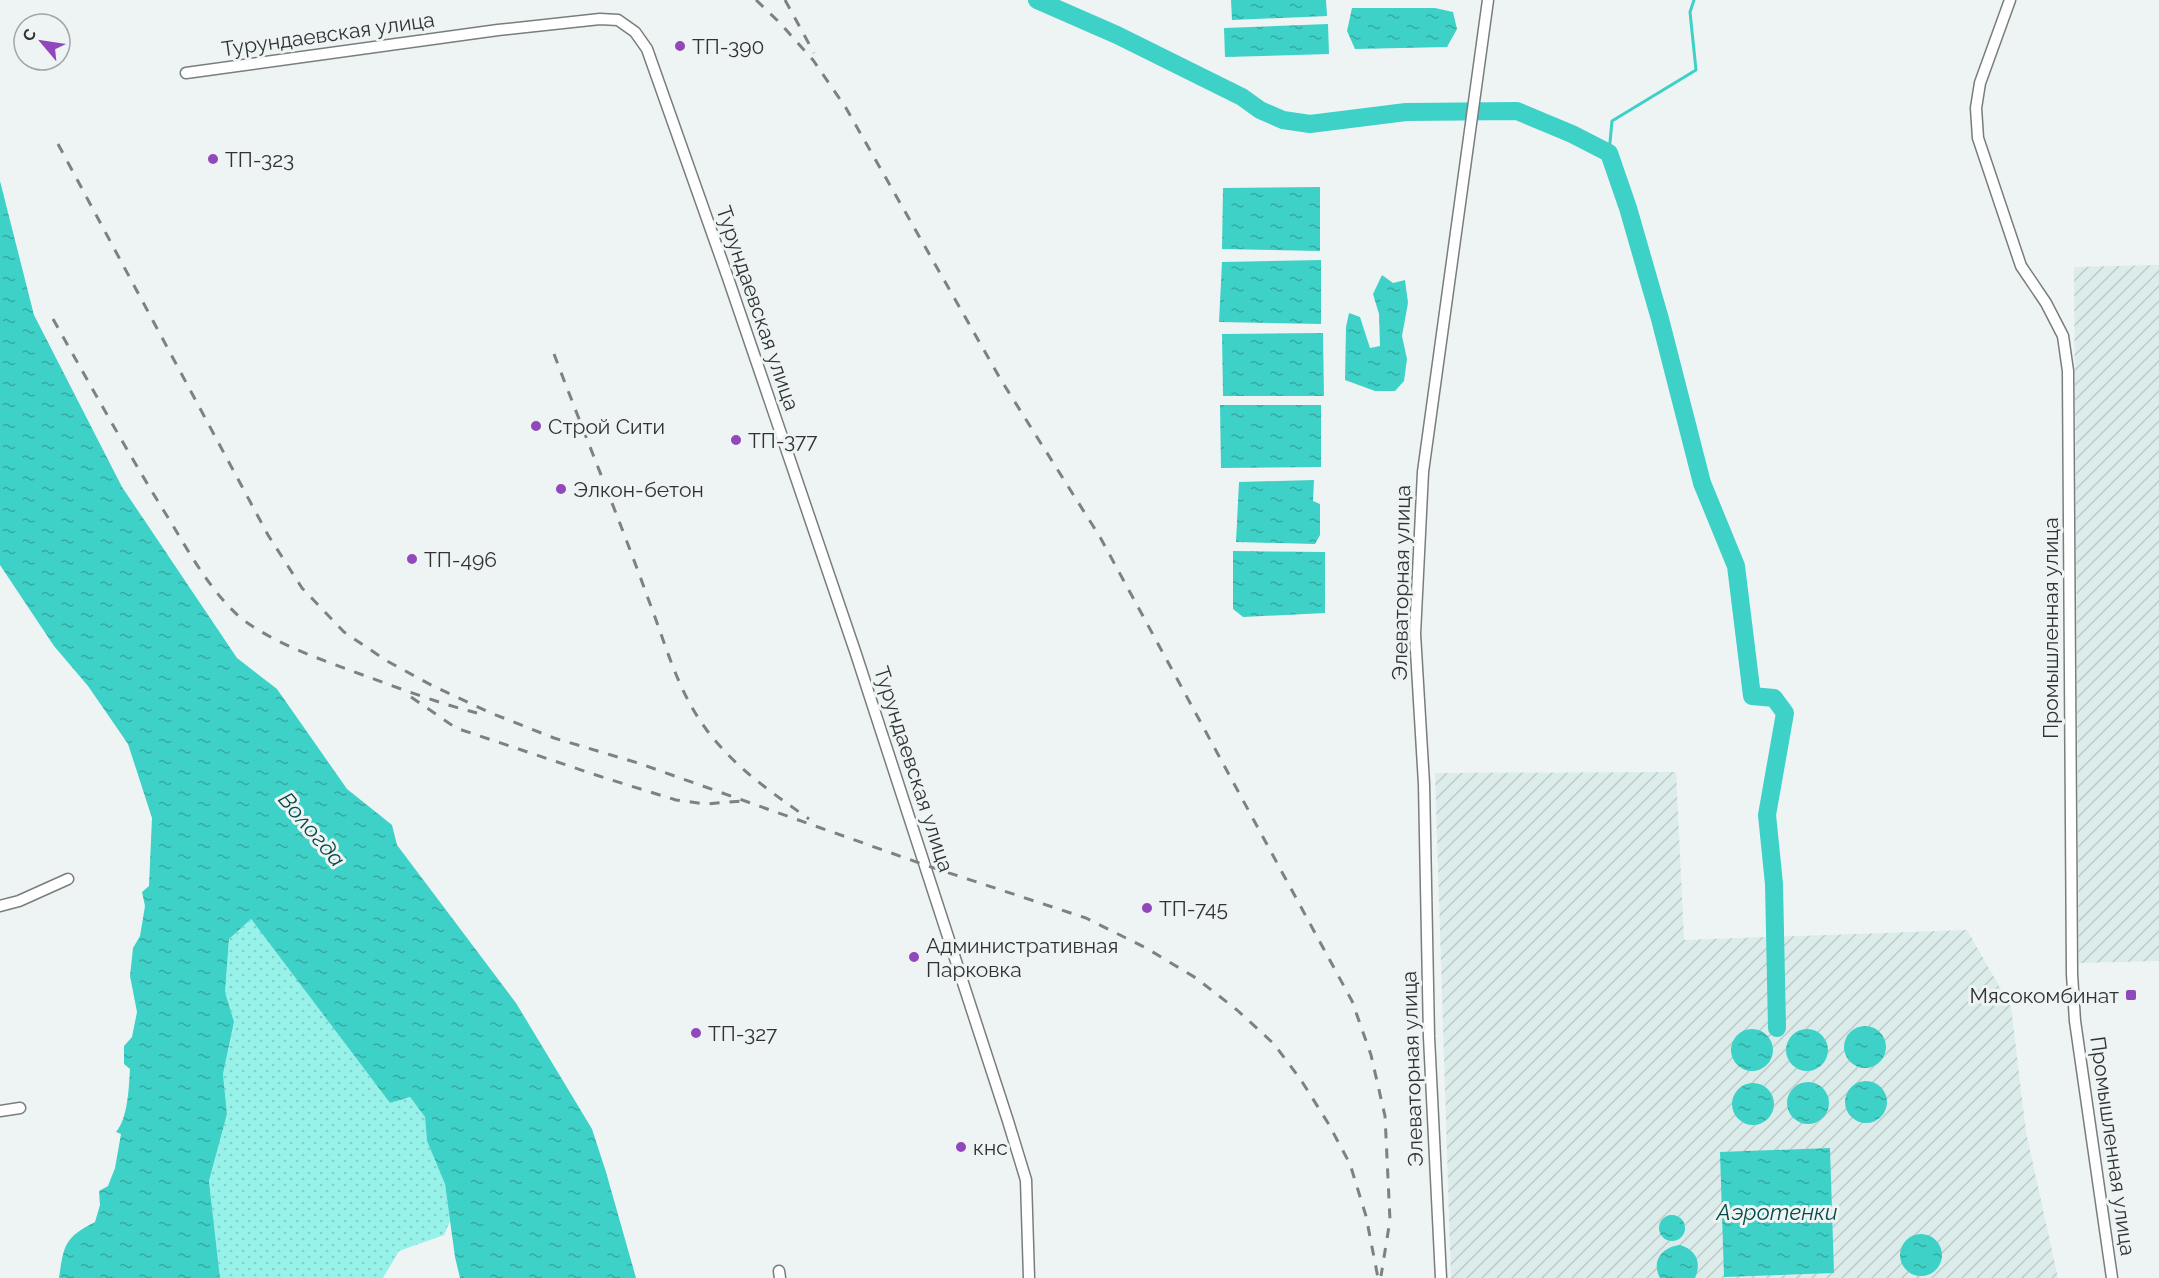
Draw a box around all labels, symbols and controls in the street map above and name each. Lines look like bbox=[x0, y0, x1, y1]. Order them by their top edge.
street label: Турундаевская улица bbox=[220, 7, 436, 61]
north arrow bbox=[12, 12, 72, 72]
text: С bbox=[18, 26, 40, 44]
place label: ТП-390 bbox=[692, 34, 764, 59]
marker: ТП-390 bbox=[673, 39, 687, 53]
place label: ТП-323 bbox=[225, 147, 294, 172]
marker: ТП-323 bbox=[206, 152, 220, 166]
street label: Турундаевская улица bbox=[711, 202, 805, 414]
place label: Строй Сити bbox=[548, 414, 665, 439]
marker: Строй Сити bbox=[529, 419, 543, 433]
place label: ТП-377 bbox=[748, 428, 818, 453]
marker: ТП-377 bbox=[729, 433, 743, 447]
place label: Элкон-бетон bbox=[573, 477, 704, 502]
marker: Элкон-бетон bbox=[554, 482, 568, 496]
street label: Элеваторная улица bbox=[1387, 485, 1415, 681]
street label: Промышленная улица bbox=[2038, 517, 2063, 739]
place label: ТП-496 bbox=[424, 547, 497, 572]
marker: ТП-496 bbox=[405, 552, 419, 566]
street label: Турундаевская улица bbox=[869, 663, 959, 875]
water label: Вологда bbox=[273, 786, 351, 872]
place label: ТП-745 bbox=[1159, 896, 1228, 921]
marker: ТП-745 bbox=[1140, 901, 1154, 915]
place label: Административная Парковка bbox=[926, 933, 1118, 982]
marker: Административная Парковка bbox=[907, 950, 921, 964]
street label: Элеваторная улица bbox=[1396, 971, 1428, 1167]
place label: Мясокомбинат bbox=[1969, 983, 2119, 1008]
marker: Мясокомбинат bbox=[2124, 988, 2138, 1002]
place label: ТП-327 bbox=[708, 1021, 778, 1046]
marker: ТП-327 bbox=[689, 1026, 703, 1040]
street label: Промышленная улица bbox=[2085, 1035, 2141, 1257]
place label: кнс bbox=[973, 1135, 1008, 1160]
marker: кнс bbox=[954, 1140, 968, 1154]
water label: Аэротенки bbox=[1716, 1199, 1837, 1225]

